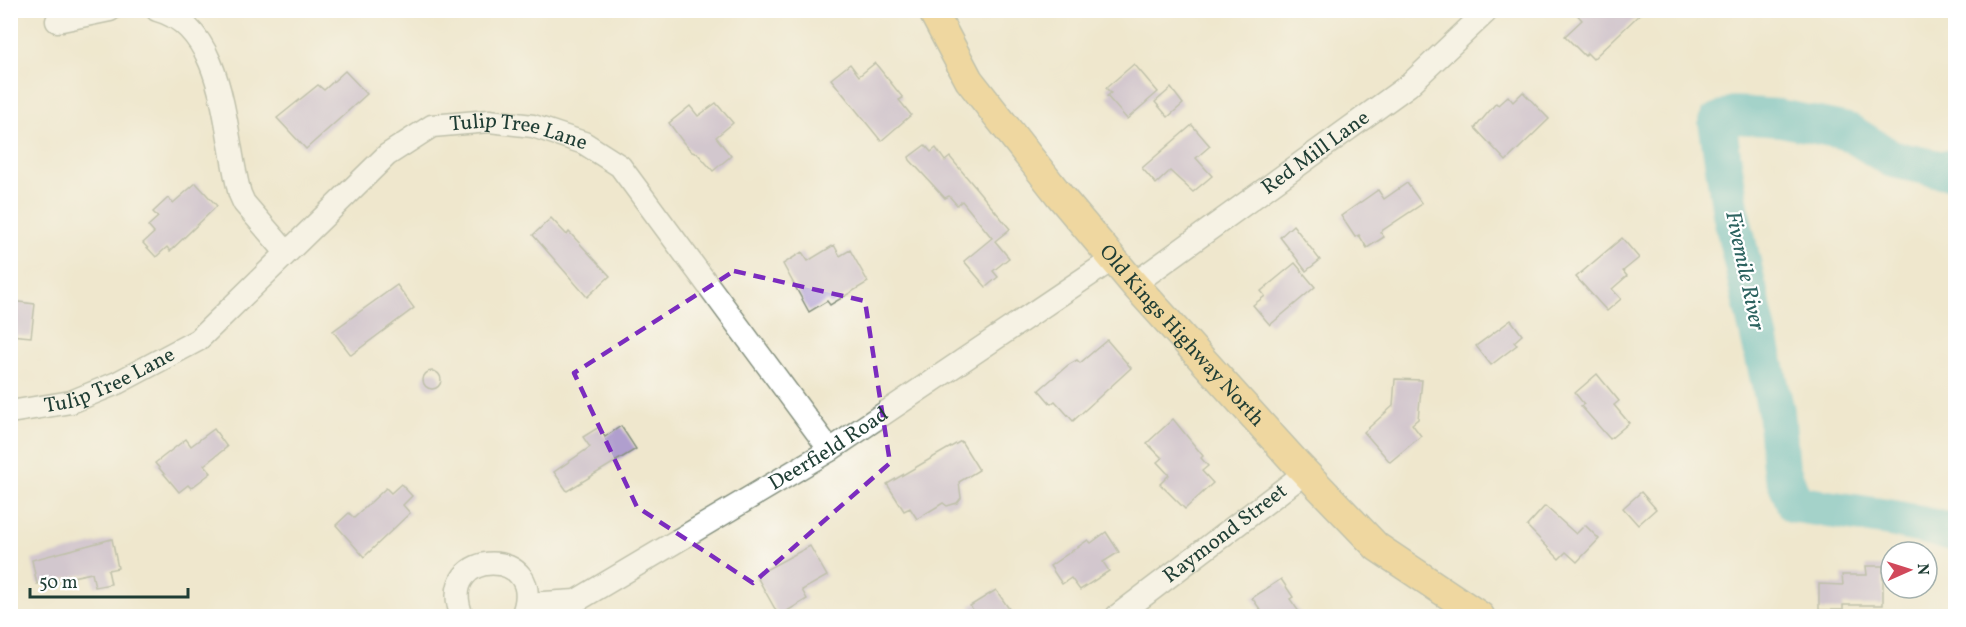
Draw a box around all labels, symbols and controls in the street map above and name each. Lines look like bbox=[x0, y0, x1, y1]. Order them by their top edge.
street label: Red Mill Lane bbox=[1255, 104, 1376, 202]
street label: Tulip Tree Lane bbox=[448, 106, 591, 158]
water label: Fivemile River bbox=[1716, 208, 1772, 334]
street label: Old Kings Highway North bbox=[1092, 238, 1271, 433]
street label: Tulip Tree Lane bbox=[42, 340, 180, 421]
street label: Deerfield Road bbox=[763, 400, 894, 498]
street label: Raymond Street bbox=[1157, 477, 1293, 590]
north arrow bbox=[1879, 540, 1939, 600]
scale bar bbox=[30, 561, 188, 599]
text: N bbox=[1911, 563, 1933, 576]
text: 50 m bbox=[39, 571, 78, 596]

